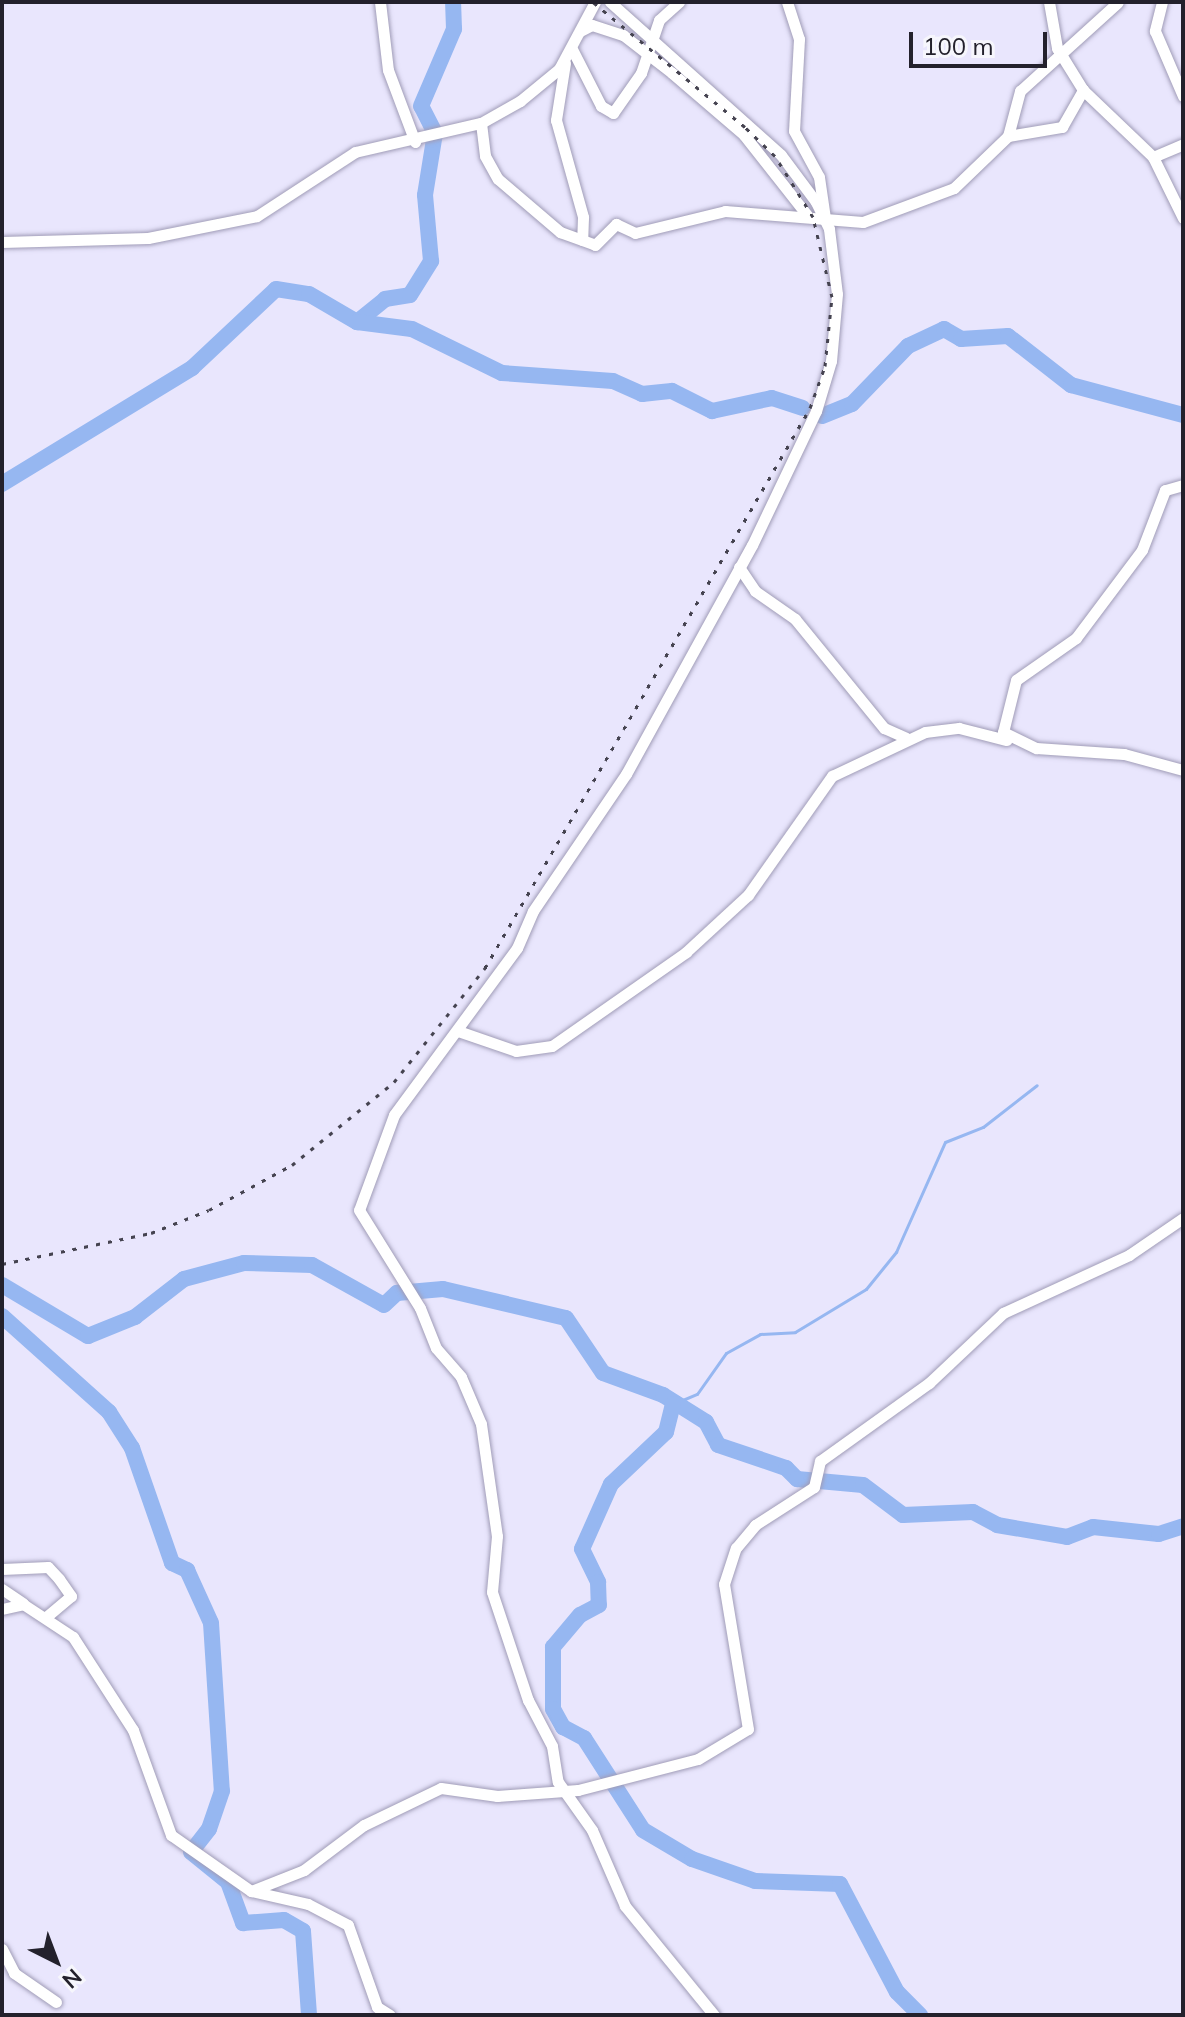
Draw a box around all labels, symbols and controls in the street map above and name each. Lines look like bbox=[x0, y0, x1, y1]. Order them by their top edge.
scale bar bbox=[913, 16, 1051, 66]
text: 100 m bbox=[923, 31, 994, 61]
north arrow bbox=[16, 1921, 96, 2001]
text: N bbox=[57, 1963, 88, 1995]

